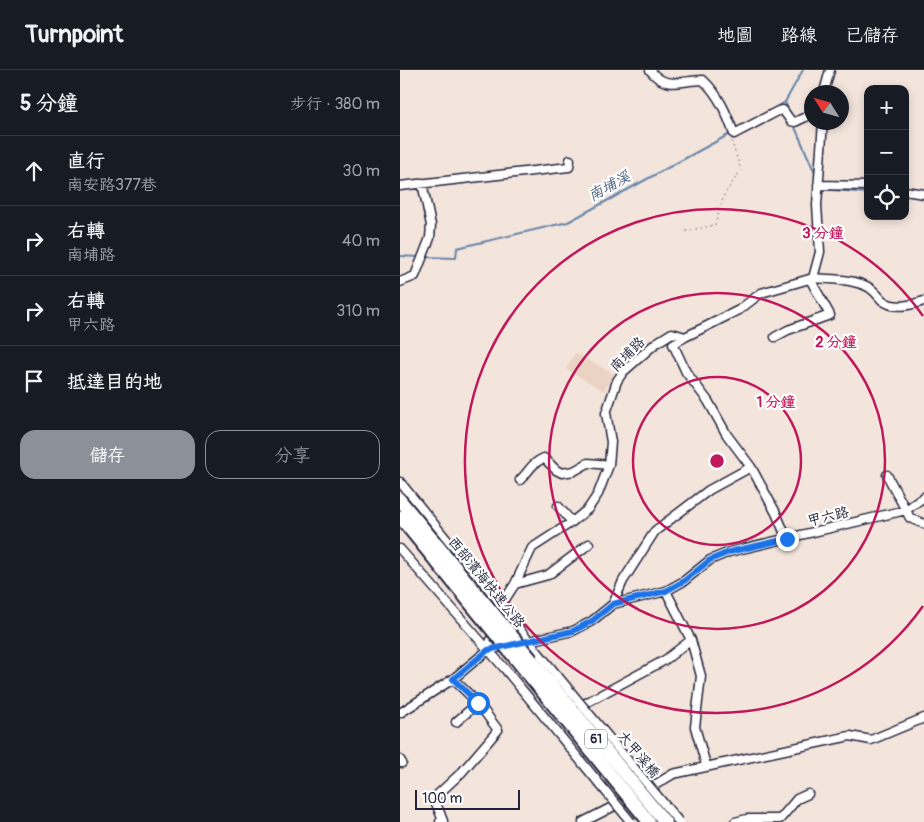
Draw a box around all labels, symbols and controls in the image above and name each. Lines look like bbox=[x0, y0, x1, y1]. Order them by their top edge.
text: Turnpoint bbox=[25, 20, 123, 49]
text: 地圖 bbox=[717, 24, 753, 47]
text: 路線 bbox=[781, 24, 817, 47]
text: 已儲存 bbox=[845, 24, 899, 47]
north arrow bbox=[804, 85, 849, 130]
map controls bbox=[864, 85, 909, 220]
button: + bbox=[864, 85, 909, 130]
text: 5 分鐘 bbox=[20, 90, 78, 117]
text: 步行 · 380 m bbox=[290, 94, 380, 114]
button: − bbox=[864, 130, 909, 175]
text: 直行 bbox=[67, 149, 105, 173]
icon: ahead bbox=[20, 157, 48, 185]
text: 30 m bbox=[342, 161, 380, 181]
water label: 南埔溪 bbox=[585, 167, 634, 206]
text: 南安路377巷 bbox=[67, 175, 157, 195]
button: locate bbox=[864, 175, 909, 220]
text: 右轉 bbox=[67, 219, 105, 243]
text: 3 分鐘 bbox=[802, 224, 844, 243]
icon: right bbox=[20, 227, 48, 255]
text: 40 m bbox=[342, 231, 380, 251]
text: 南埔路 bbox=[67, 245, 115, 265]
text: 右轉 bbox=[67, 289, 105, 313]
icon: right bbox=[20, 297, 48, 325]
text: 310 m bbox=[336, 301, 380, 321]
text: 甲六路 bbox=[67, 315, 115, 335]
street label: 南埔路 bbox=[606, 333, 648, 375]
text: 2 分鐘 bbox=[815, 333, 857, 352]
icon: arrive bbox=[20, 367, 48, 395]
text: 抵達目的地 bbox=[67, 370, 162, 394]
text: 1 分鐘 bbox=[756, 393, 796, 412]
button: 儲存 bbox=[20, 430, 195, 479]
button: 分享 bbox=[205, 430, 380, 479]
centre of rings bbox=[708, 452, 726, 470]
street label: 甲六路 bbox=[806, 503, 851, 530]
route end bbox=[776, 528, 799, 551]
street label: 西部濱海快速公路 bbox=[445, 533, 528, 631]
route start bbox=[467, 692, 490, 715]
street label: 大甲溪橋 bbox=[614, 727, 663, 781]
road number: 61 bbox=[585, 730, 607, 749]
scale bar bbox=[415, 787, 520, 810]
text: 100 m bbox=[422, 790, 462, 807]

